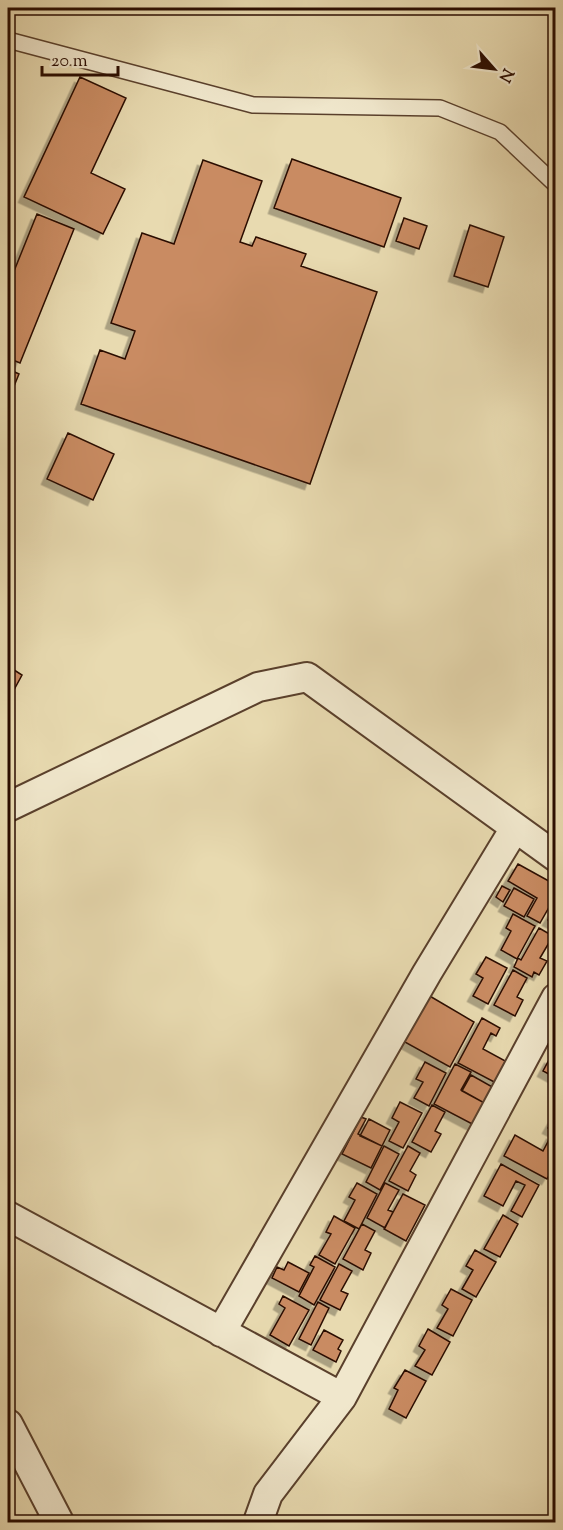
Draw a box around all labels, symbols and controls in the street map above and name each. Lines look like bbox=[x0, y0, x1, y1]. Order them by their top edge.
scale bar bbox=[42, 39, 118, 77]
north arrow bbox=[464, 39, 524, 99]
text: 20 m bbox=[51, 49, 88, 75]
text: N bbox=[492, 64, 518, 86]

